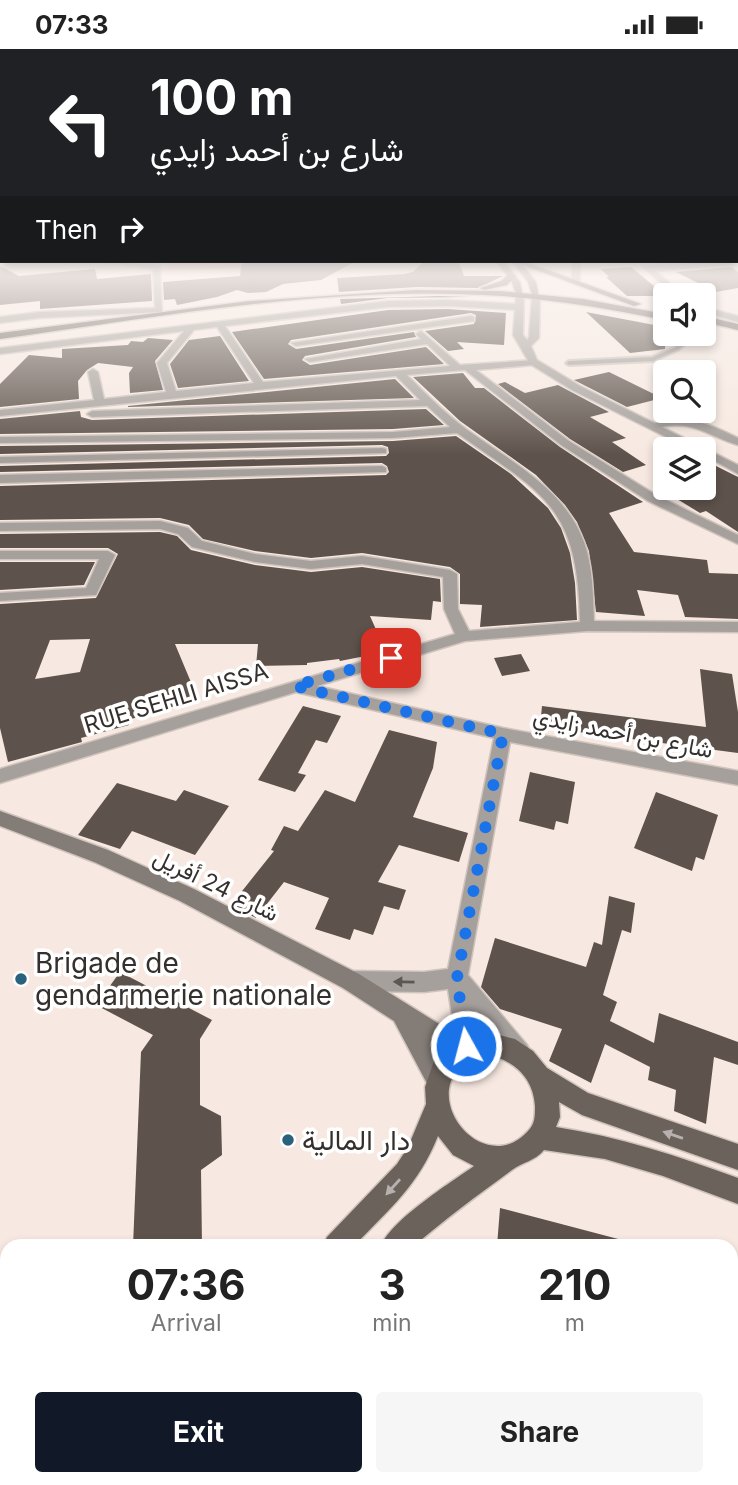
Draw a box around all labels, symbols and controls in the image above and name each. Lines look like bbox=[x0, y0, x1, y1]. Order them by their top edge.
text: 07:33 bbox=[35, 9, 109, 40]
text: 100 m bbox=[150, 68, 294, 127]
icon: left bbox=[35, 77, 126, 168]
text: شارع بن أحمد زايدي bbox=[150, 130, 404, 169]
icon: right bbox=[112, 210, 150, 248]
text: Then bbox=[35, 214, 98, 245]
map controls bbox=[653, 283, 716, 500]
button: sound bbox=[653, 283, 716, 346]
button: search bbox=[653, 360, 716, 423]
button: layers bbox=[653, 437, 716, 500]
pin bbox=[361, 628, 421, 688]
icon: arrive bbox=[372, 639, 410, 677]
street label: RUE SEHLI AISSA bbox=[81, 657, 272, 739]
street label: شارع بن أحمد زايدي bbox=[530, 702, 715, 769]
street label: شارع 24 أفريل bbox=[148, 843, 283, 929]
place label: Brigade de gendarmerie nationale bbox=[35, 946, 332, 1012]
marker: Brigade de gendarmerie nationale bbox=[13, 971, 29, 987]
one-way arrow bbox=[393, 976, 415, 988]
position arrow bbox=[429, 1009, 503, 1083]
place label: دار المالية bbox=[302, 1123, 410, 1158]
one-way arrow bbox=[663, 1129, 684, 1140]
marker: دار المالية bbox=[280, 1132, 296, 1148]
one-way arrow bbox=[385, 1178, 401, 1195]
text: 07:36 bbox=[127, 1259, 246, 1310]
text: 3 bbox=[378, 1259, 406, 1310]
text: 210 bbox=[538, 1259, 611, 1310]
text: Arrival bbox=[151, 1309, 222, 1337]
text: min bbox=[372, 1309, 412, 1337]
text: m bbox=[565, 1309, 585, 1337]
button: Exit bbox=[35, 1392, 362, 1472]
button: Share bbox=[376, 1392, 703, 1472]

